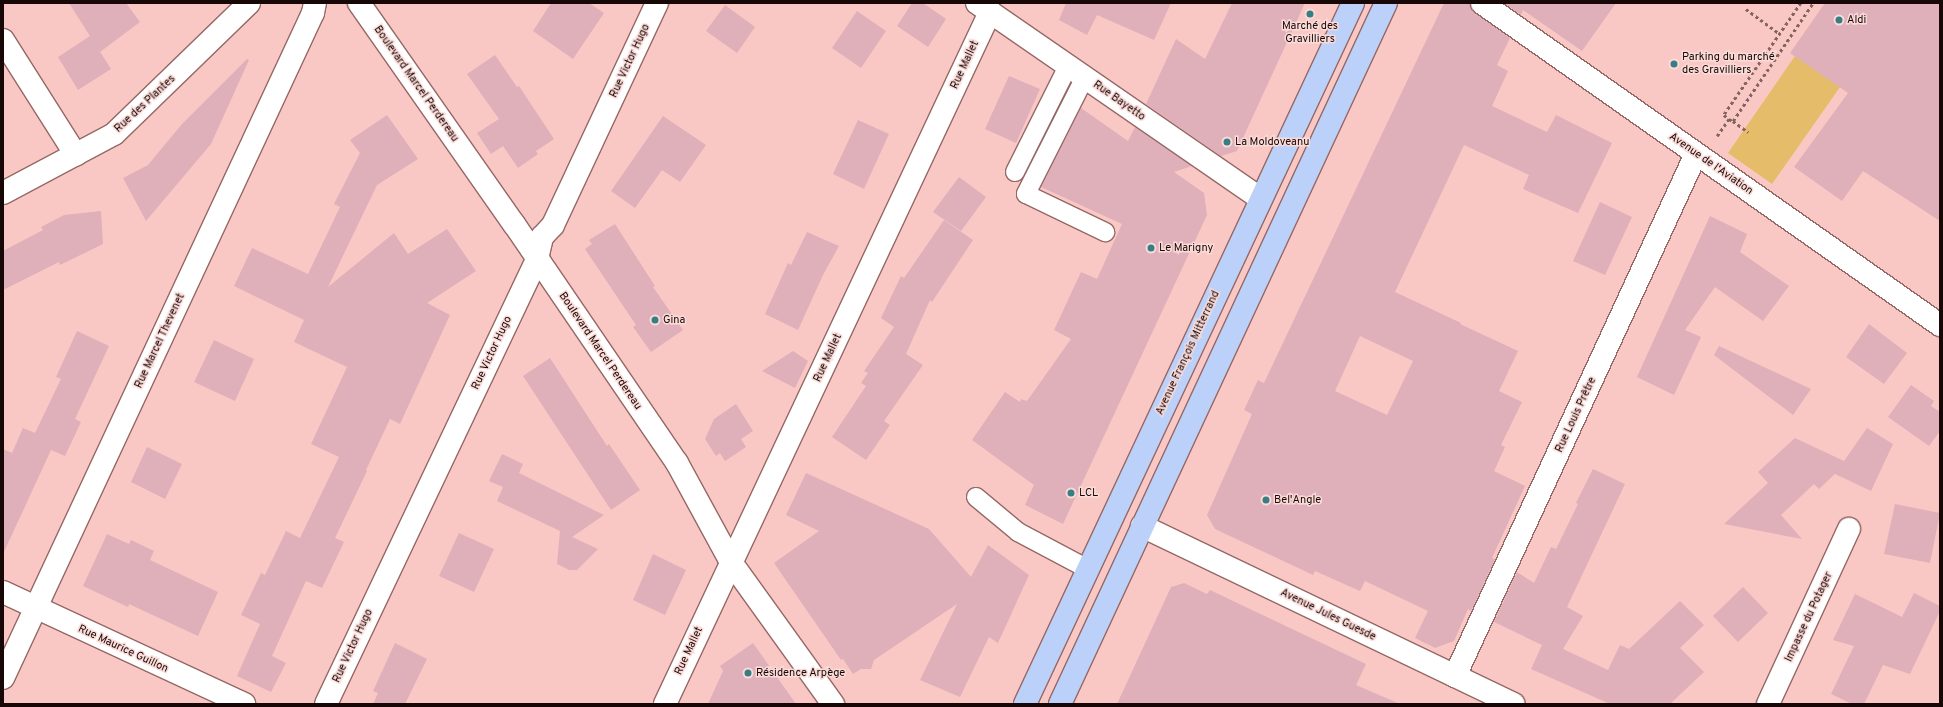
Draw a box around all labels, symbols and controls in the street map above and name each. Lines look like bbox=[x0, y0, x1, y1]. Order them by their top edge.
marker: Marché des Gravilliers bbox=[1305, 9, 1315, 19]
place label: Aldi bbox=[1847, 13, 1866, 27]
marker: Aldi bbox=[1834, 15, 1844, 25]
place label: Marché des Gravilliers bbox=[1282, 20, 1338, 46]
street label: Rue Victor Hugo bbox=[607, 22, 653, 100]
street label: Boulevard Marcel Perdereau bbox=[371, 23, 461, 145]
street label: Rue Mallet bbox=[948, 39, 982, 91]
place label: Parking du marché des Gravilliers bbox=[1682, 51, 1775, 77]
marker: Parking du marché des Gravilliers bbox=[1669, 59, 1679, 69]
street label: Rue des Plantes bbox=[112, 72, 178, 136]
street label: Rue Bayetto bbox=[1090, 78, 1148, 124]
street label: Avenue de l'Aviation bbox=[1667, 130, 1755, 198]
place label: La Moldoveanu bbox=[1235, 135, 1309, 149]
marker: La Moldoveanu bbox=[1222, 137, 1232, 147]
place label: Le Marigny bbox=[1159, 241, 1213, 255]
marker: Le Marigny bbox=[1146, 243, 1156, 253]
street label: Avenue François Mitterrand bbox=[1153, 289, 1223, 417]
street label: Boulevard Marcel Perdereau bbox=[556, 290, 644, 412]
street label: Rue Marcel Thevenet bbox=[132, 291, 188, 391]
place label: Gina bbox=[663, 313, 685, 327]
street label: Rue Victor Hugo bbox=[469, 314, 515, 392]
marker: Gina bbox=[650, 315, 660, 325]
street label: Rue Mallet bbox=[811, 332, 845, 384]
street label: Rue Louis Prêtre bbox=[1553, 375, 1599, 455]
place label: LCL bbox=[1079, 486, 1098, 500]
marker: LCL bbox=[1066, 488, 1076, 498]
place label: Bel'Angle bbox=[1274, 493, 1321, 507]
marker: Bel'Angle bbox=[1261, 495, 1271, 505]
street label: Impasse du Potager bbox=[1782, 570, 1836, 664]
street label: Avenue Jules Guesde bbox=[1278, 586, 1378, 644]
street label: Rue Victor Hugo bbox=[330, 607, 376, 685]
street label: Rue Maurice Guillon bbox=[76, 622, 170, 676]
street label: Rue Mallet bbox=[672, 625, 706, 677]
place label: Résidence Arpège bbox=[756, 666, 846, 680]
marker: Résidence Arpège bbox=[743, 668, 753, 678]

